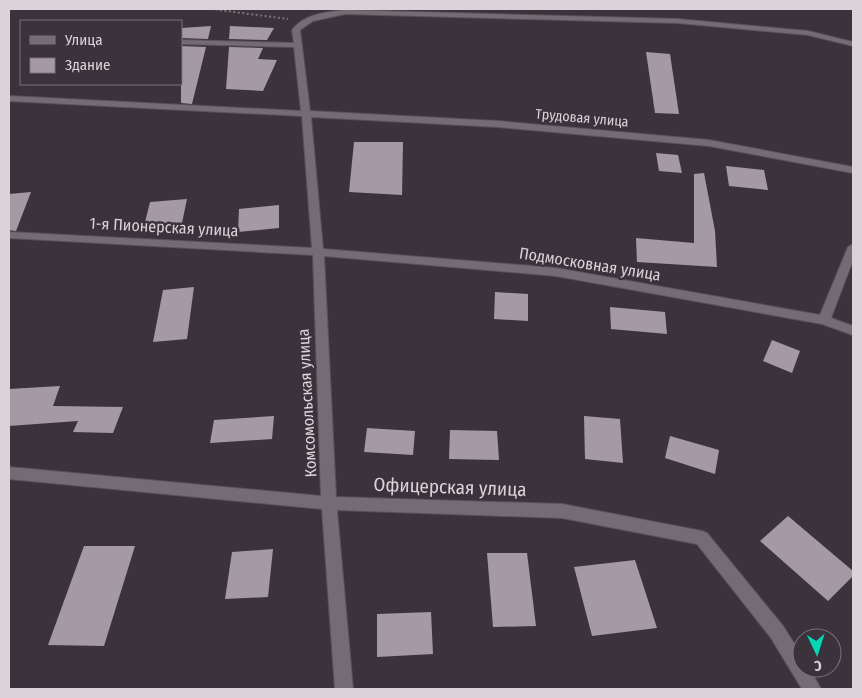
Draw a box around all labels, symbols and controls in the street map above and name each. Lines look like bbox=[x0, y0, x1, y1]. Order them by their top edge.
legend bbox=[20, 20, 182, 85]
text: Улица bbox=[64, 31, 103, 49]
text: Здание bbox=[65, 56, 111, 74]
street label: Трудовая улица bbox=[535, 105, 629, 131]
street label: 1-я Пионерская улица bbox=[89, 214, 239, 240]
street label: Подмосковная улица bbox=[518, 243, 662, 285]
street label: Комсомольская улица bbox=[294, 328, 320, 478]
street label: Офицерская улица bbox=[373, 473, 527, 501]
north arrow bbox=[792, 628, 842, 678]
text: С bbox=[813, 657, 822, 674]

